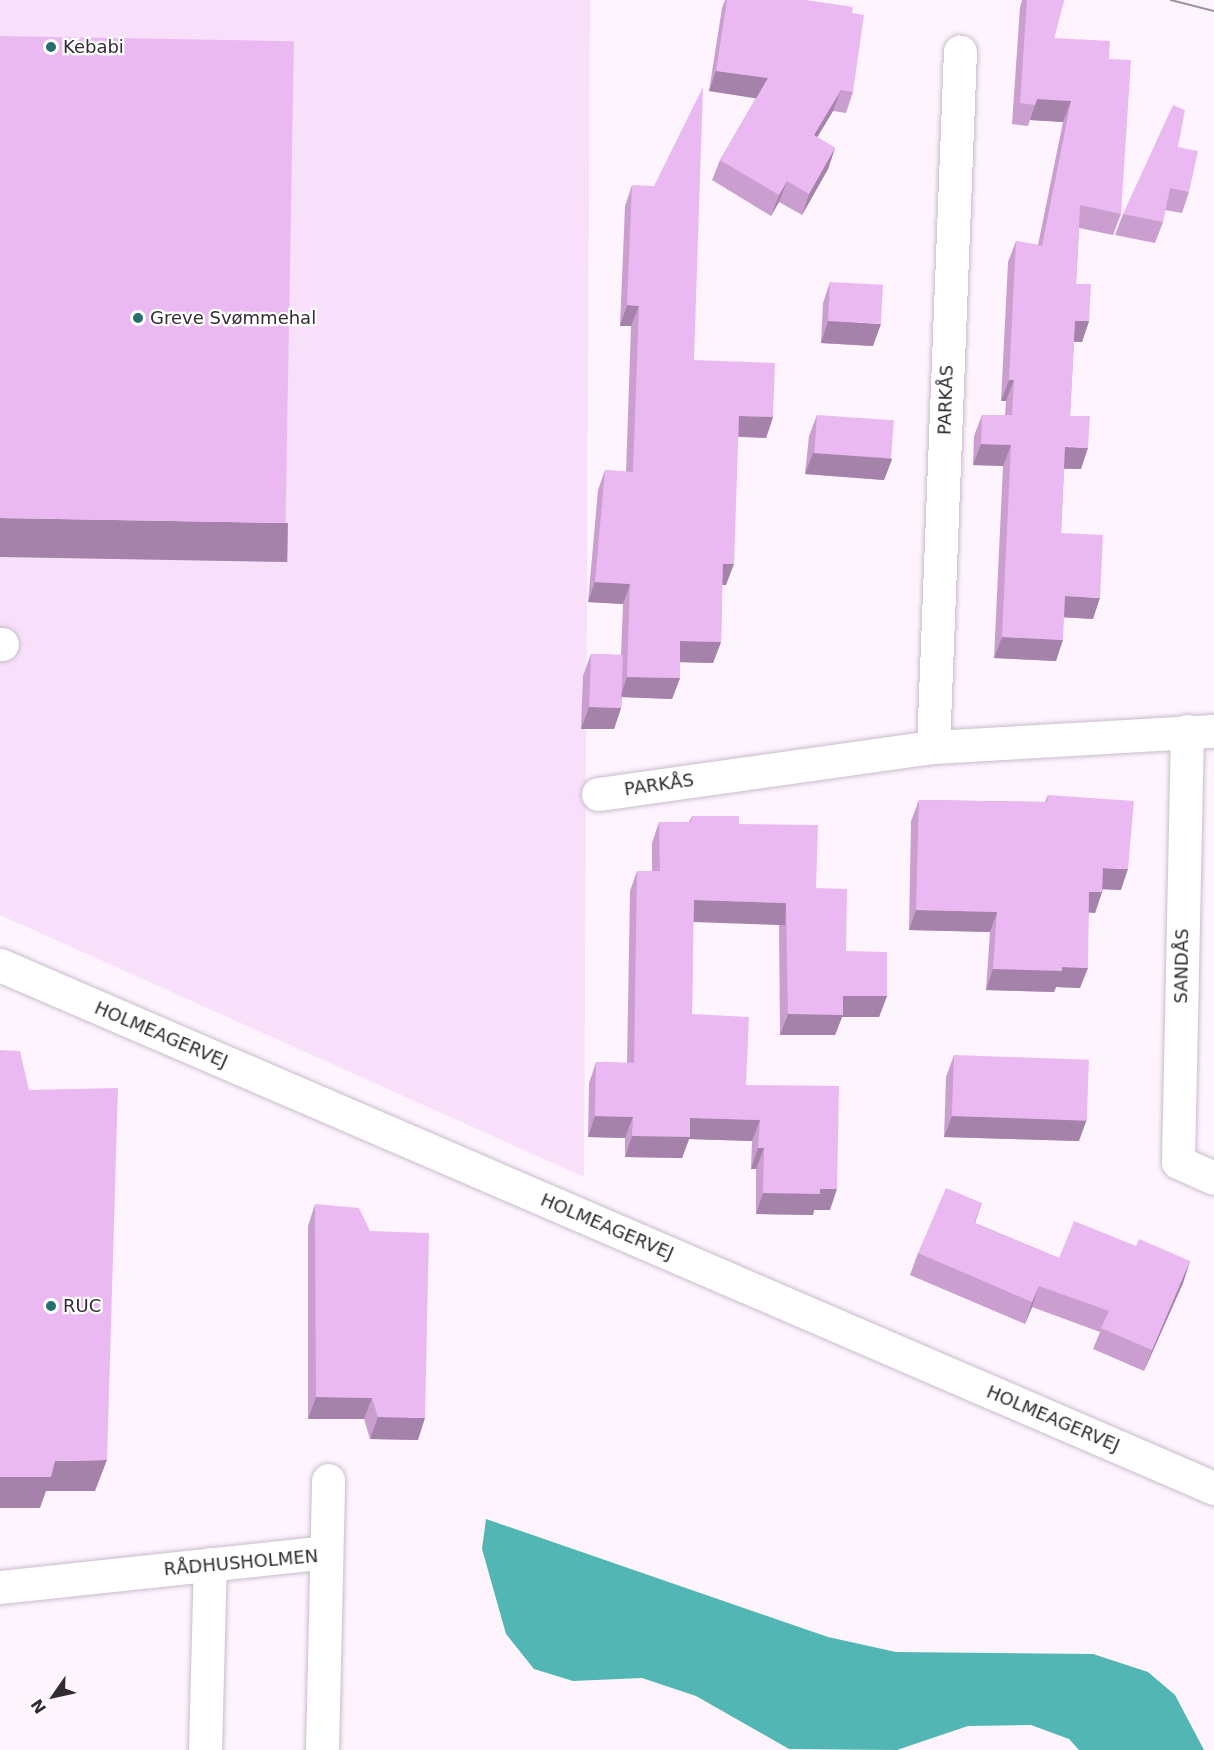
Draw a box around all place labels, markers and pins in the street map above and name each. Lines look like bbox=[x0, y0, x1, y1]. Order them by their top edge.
place label: Kebabi bbox=[63, 36, 124, 58]
marker: Kebabi bbox=[44, 40, 58, 54]
place label: Greve Svømmehal bbox=[150, 307, 316, 329]
marker: Greve Svømmehal bbox=[131, 311, 145, 325]
place label: RUC bbox=[63, 1295, 101, 1317]
marker: RUC bbox=[44, 1299, 58, 1313]

